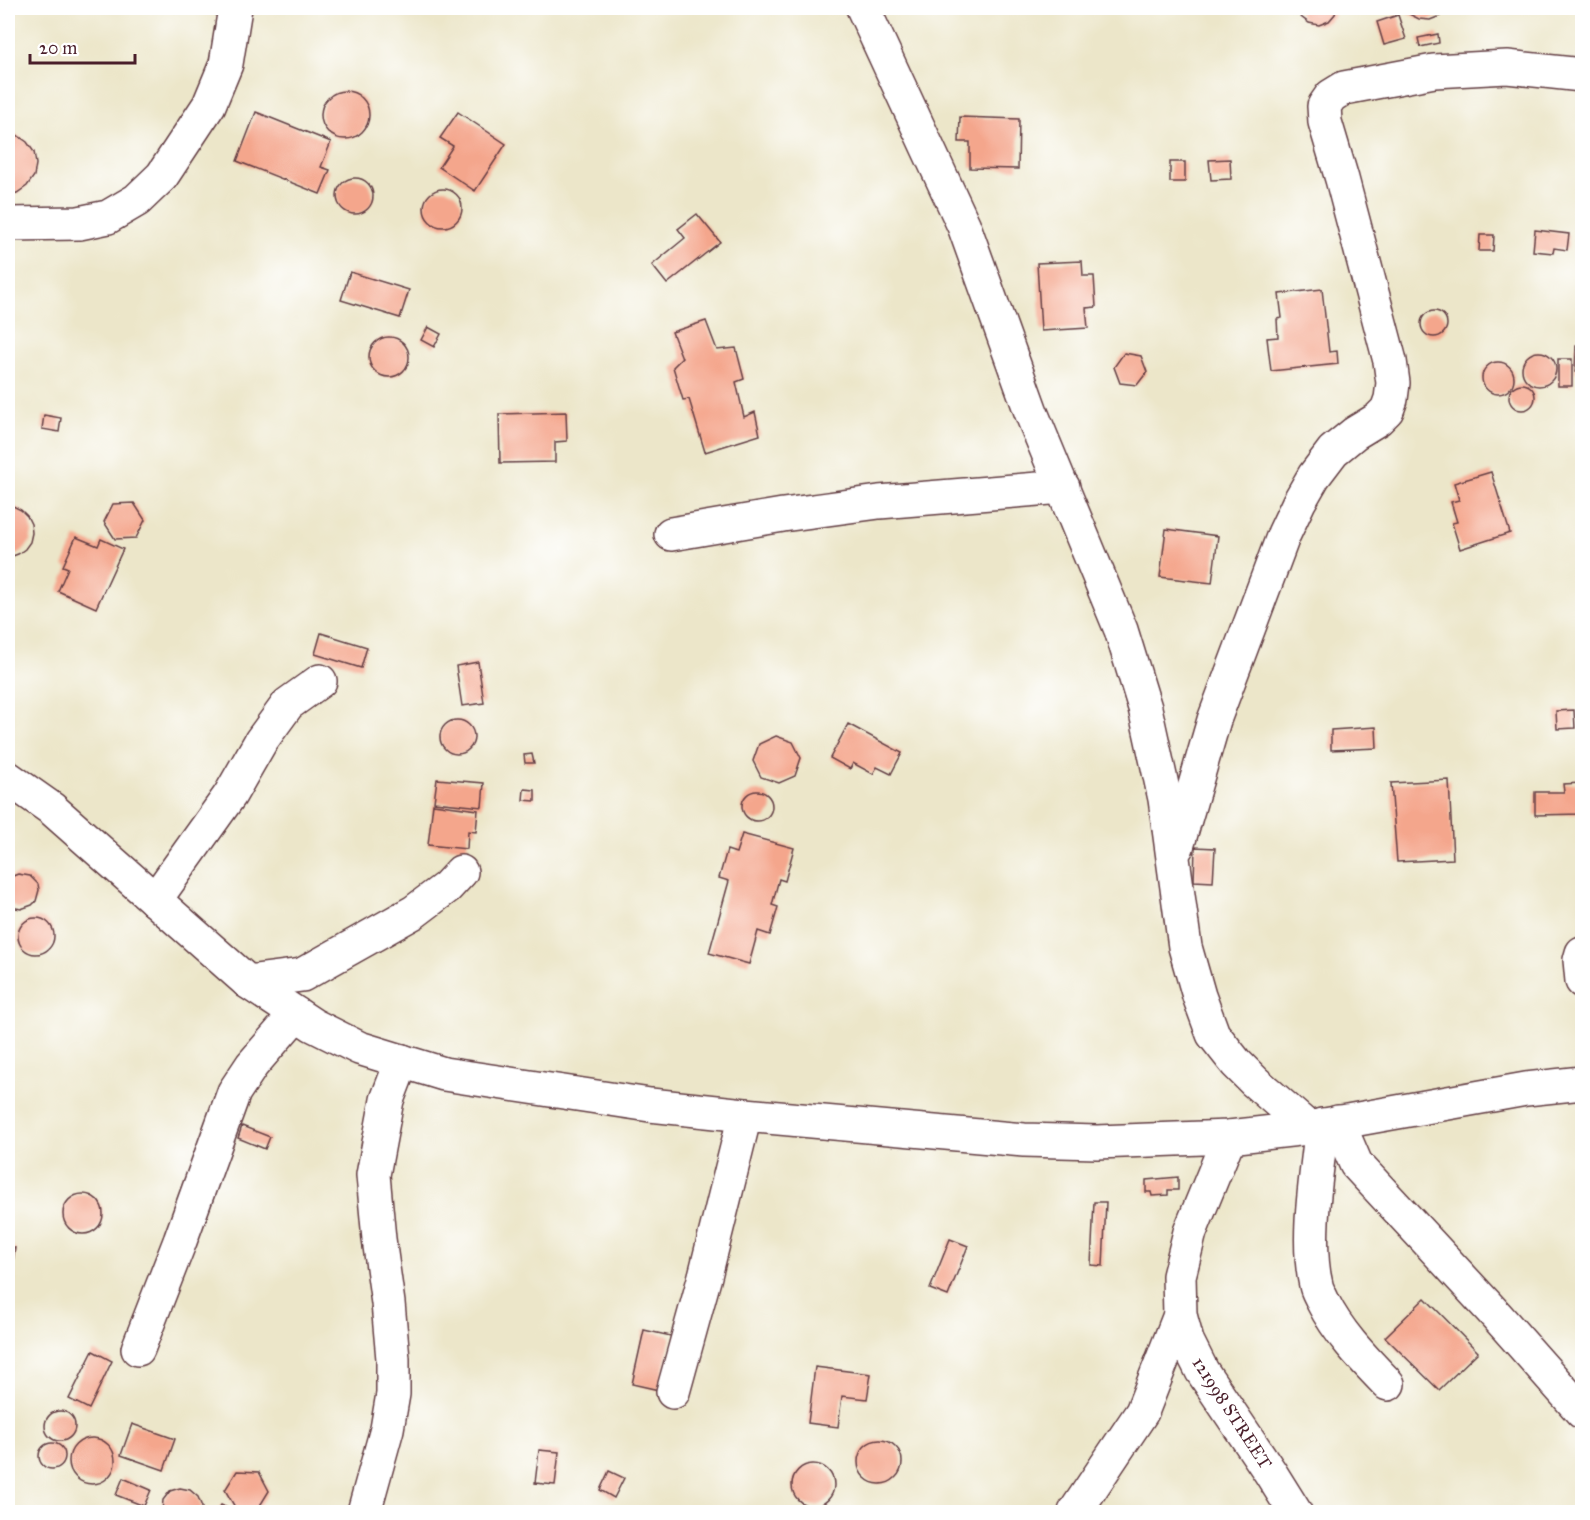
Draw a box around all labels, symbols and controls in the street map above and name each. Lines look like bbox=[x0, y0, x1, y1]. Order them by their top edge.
scale bar bbox=[30, 27, 135, 65]
text: 20 m bbox=[39, 37, 77, 59]
street label: 121998 STREET bbox=[1188, 1353, 1276, 1473]

